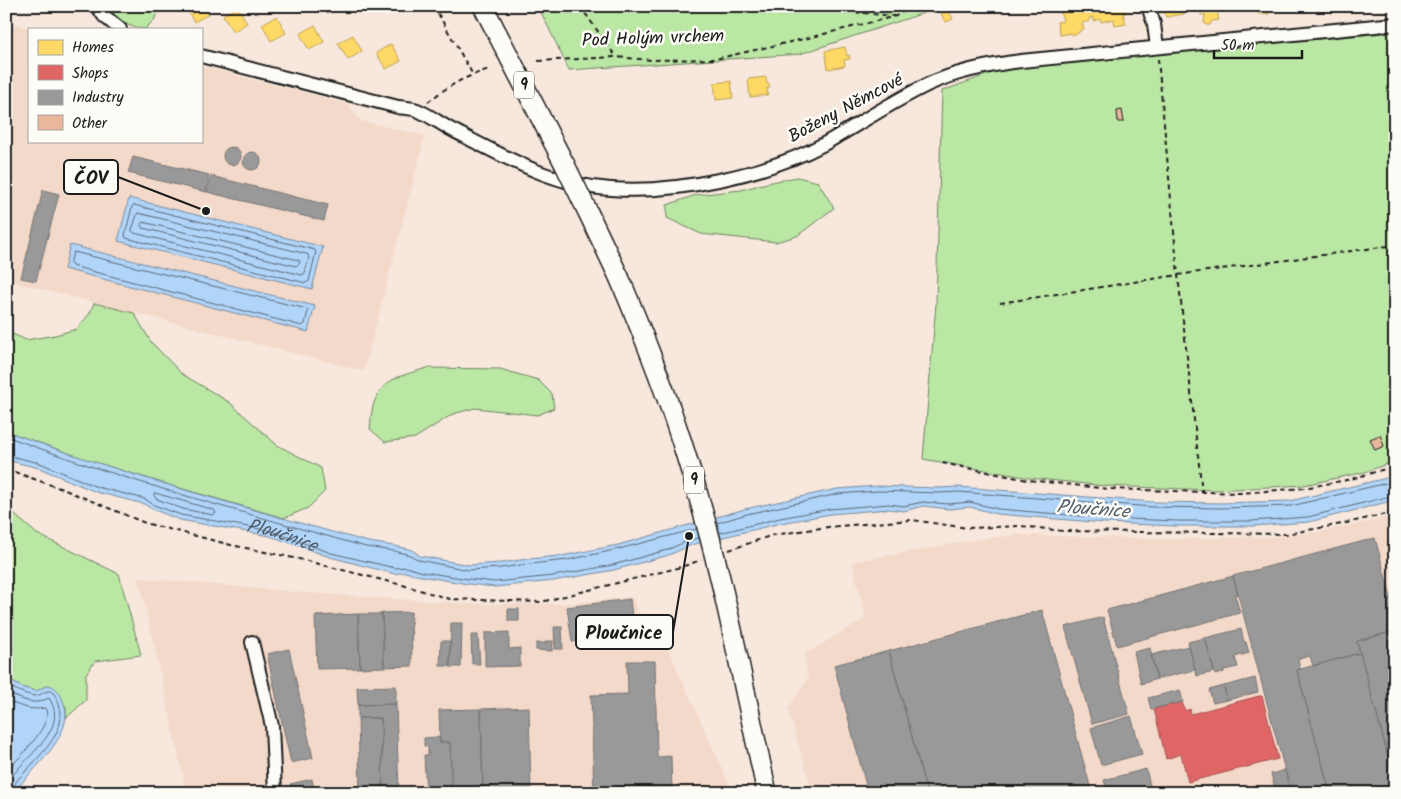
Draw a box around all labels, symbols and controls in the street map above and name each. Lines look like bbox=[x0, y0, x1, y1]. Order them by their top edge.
street label: Pod Holým vrchem bbox=[581, 22, 725, 56]
legend bbox=[28, 28, 202, 142]
scale bar bbox=[1214, 28, 1301, 60]
text: 50 m bbox=[1221, 34, 1255, 58]
text: Homes bbox=[72, 36, 115, 60]
text: Shops bbox=[72, 62, 109, 86]
street label: Boženy Němcové bbox=[783, 66, 910, 152]
road number: 9 bbox=[514, 72, 534, 98]
text: Industry bbox=[72, 86, 125, 110]
text: Other bbox=[72, 112, 108, 136]
callout: ČOV bbox=[64, 160, 118, 194]
text: ČOV bbox=[74, 164, 110, 194]
road number: 9 bbox=[684, 466, 704, 494]
water label: Ploučnice bbox=[1056, 492, 1133, 528]
water label: Ploučnice bbox=[244, 512, 324, 563]
callout: Ploučnice bbox=[576, 615, 673, 649]
text: Ploučnice bbox=[586, 619, 662, 649]

